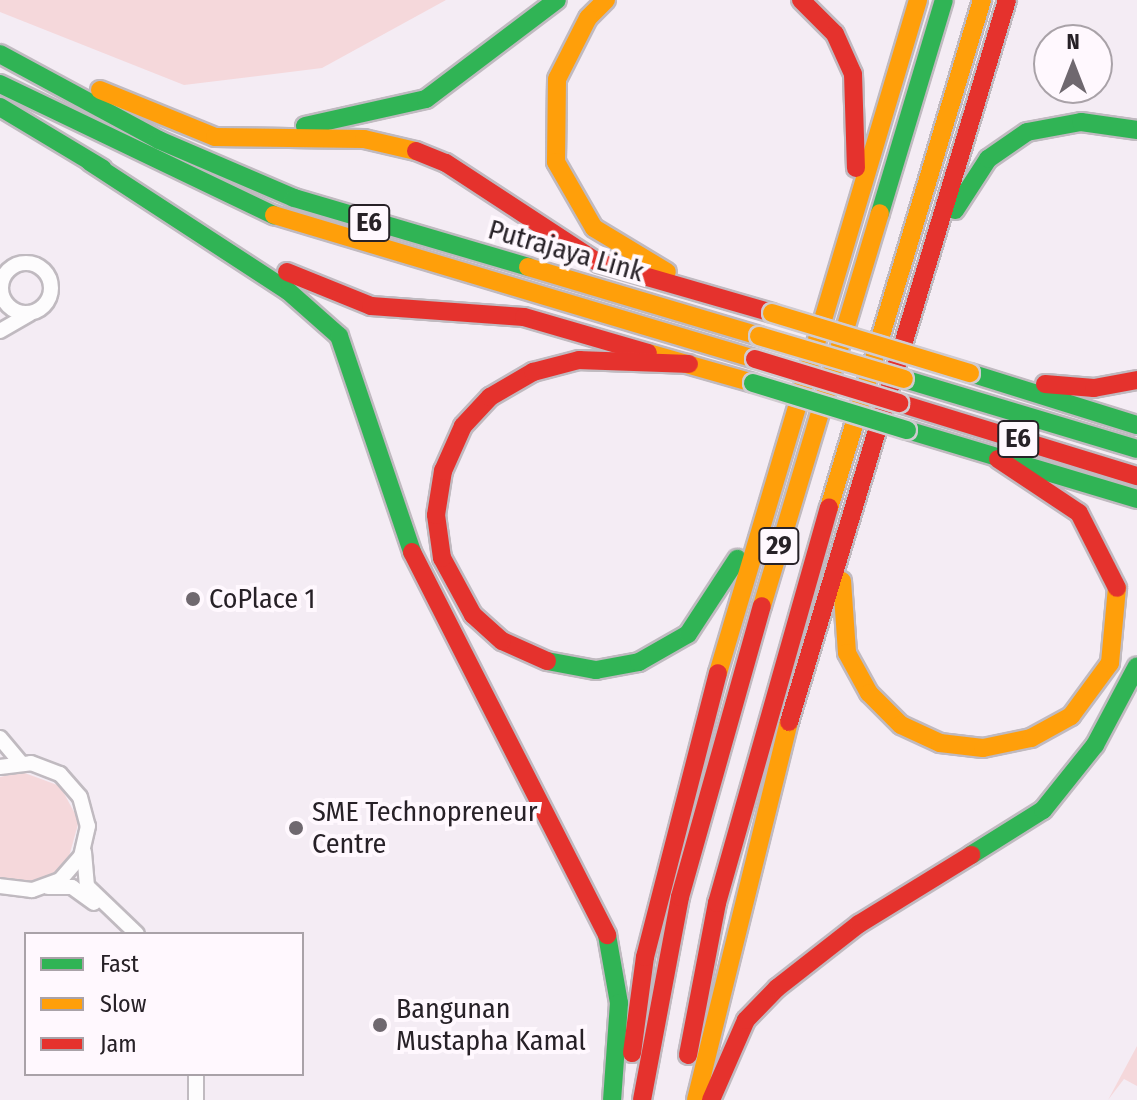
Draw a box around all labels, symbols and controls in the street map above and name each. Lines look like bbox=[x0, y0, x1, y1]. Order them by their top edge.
north arrow bbox=[1033, 24, 1113, 104]
text: N bbox=[1066, 28, 1080, 55]
road number: E6 bbox=[347, 201, 391, 245]
street label: Putrajaya Link bbox=[484, 213, 648, 289]
road number: E6 bbox=[996, 417, 1040, 461]
road number: 29 bbox=[757, 524, 801, 568]
place label: CoPlace 1 bbox=[209, 582, 316, 616]
marker: CoPlace 1 bbox=[184, 590, 202, 608]
place label: SME Technopreneur Centre bbox=[312, 795, 537, 861]
marker: SME Technopreneur Centre bbox=[287, 819, 305, 837]
legend bbox=[24, 932, 304, 1076]
text: Fast bbox=[100, 950, 139, 978]
text: Slow bbox=[100, 990, 146, 1018]
place label: Bangunan Mustapha Kamal bbox=[396, 992, 586, 1058]
marker: Bangunan Mustapha Kamal bbox=[371, 1016, 389, 1034]
text: Jam bbox=[100, 1030, 137, 1058]

